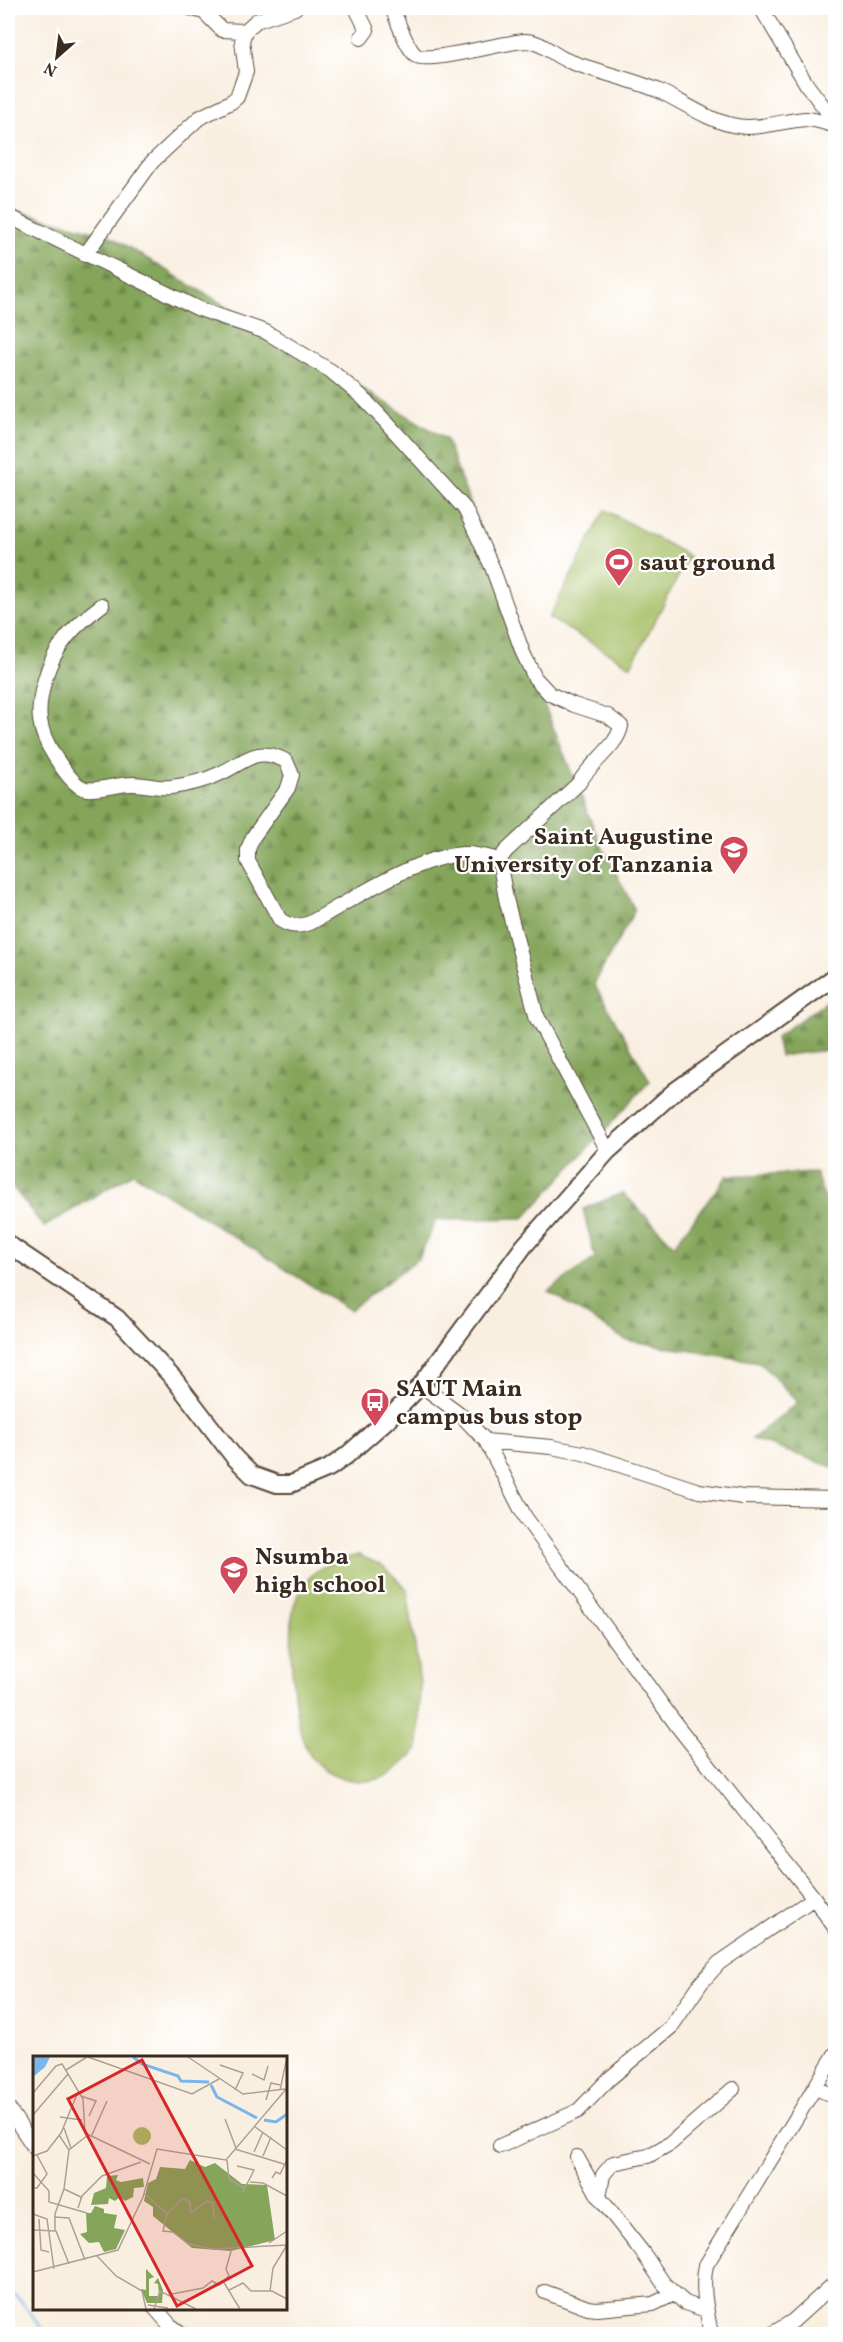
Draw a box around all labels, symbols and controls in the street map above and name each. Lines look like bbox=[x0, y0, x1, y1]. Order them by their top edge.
north arrow bbox=[27, 27, 87, 87]
text: N bbox=[40, 56, 61, 81]
sports icon: saut ground bbox=[603, 546, 635, 588]
place label: saut ground bbox=[640, 547, 776, 581]
place label: Saint Augustine University of Tanzania bbox=[454, 821, 713, 883]
school or university icon: Saint Augustine University of Tanzania bbox=[718, 834, 750, 876]
place label: SAUT Main campus bus stop bbox=[396, 1373, 582, 1435]
bus stop icon: SAUT Main campus bus stop bbox=[359, 1386, 391, 1428]
place label: Nsumba high school bbox=[255, 1541, 386, 1603]
school or university icon: Nsumba high school bbox=[218, 1554, 250, 1596]
inset map bbox=[33, 2056, 286, 2309]

